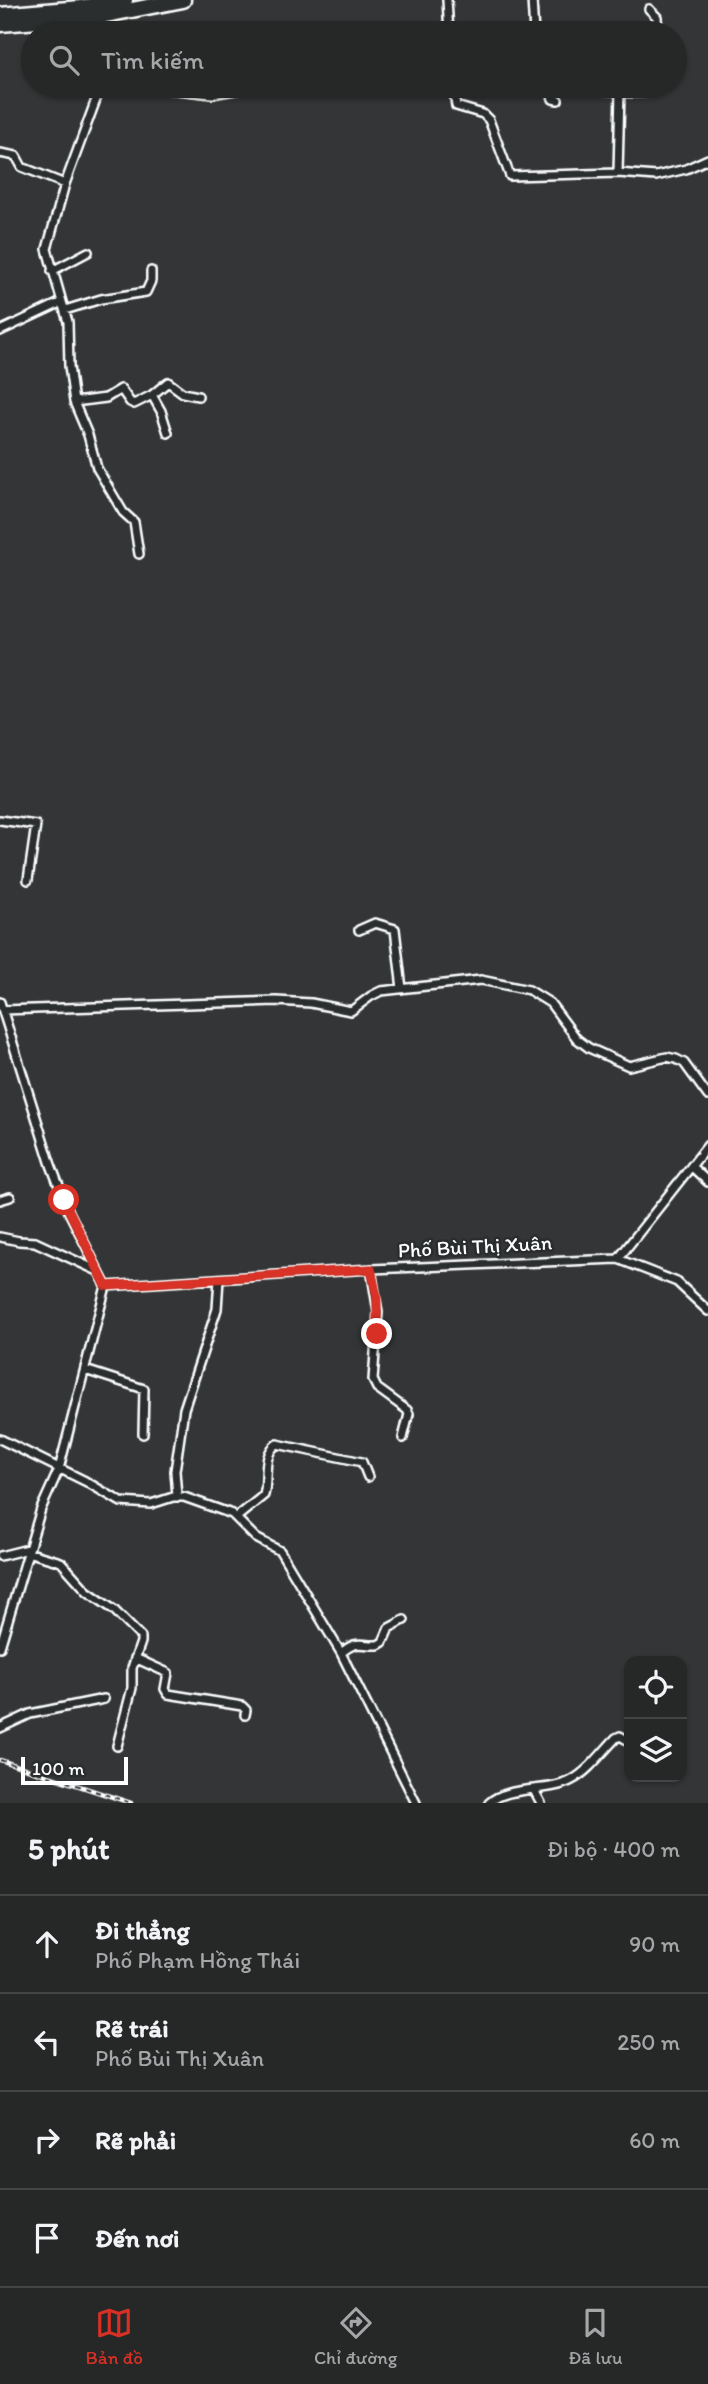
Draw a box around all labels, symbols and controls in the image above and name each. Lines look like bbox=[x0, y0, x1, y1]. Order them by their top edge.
search box bbox=[21, 21, 687, 98]
icon: search bbox=[45, 41, 83, 79]
text: Tìm kiếm bbox=[101, 44, 204, 76]
route start bbox=[48, 1184, 79, 1215]
street label: Phố Bùi Thị Xuân bbox=[397, 1229, 553, 1263]
route end bbox=[361, 1318, 392, 1349]
map controls bbox=[624, 1656, 687, 1782]
button: locate bbox=[624, 1656, 687, 1719]
button: layers bbox=[624, 1719, 687, 1782]
scale bar bbox=[21, 1754, 128, 1786]
text: 100 m bbox=[32, 1757, 84, 1780]
text: 5 phút bbox=[28, 1830, 110, 1867]
text: Đi bộ · 400 m bbox=[547, 1835, 680, 1863]
text: Đi thẳng bbox=[95, 1914, 190, 1946]
icon: ahead bbox=[28, 1925, 66, 1963]
text: 90 m bbox=[629, 1930, 680, 1958]
text: Phố Phạm Hồng Thái bbox=[95, 1946, 300, 1974]
text: Rẽ trái bbox=[95, 2012, 169, 2044]
icon: left bbox=[28, 2023, 66, 2061]
text: 250 m bbox=[617, 2028, 680, 2056]
text: Phố Bùi Thị Xuân bbox=[95, 2044, 264, 2072]
icon: right bbox=[28, 2121, 66, 2159]
text: Rẽ phải bbox=[95, 2124, 176, 2156]
text: 60 m bbox=[629, 2126, 680, 2154]
icon: arrive bbox=[28, 2219, 66, 2257]
text: Đến nơi bbox=[95, 2222, 180, 2254]
tab: Bản đồ bbox=[85, 2304, 143, 2369]
tab: Chỉ đường bbox=[314, 2304, 397, 2369]
tab: Đã lưu bbox=[568, 2304, 622, 2369]

